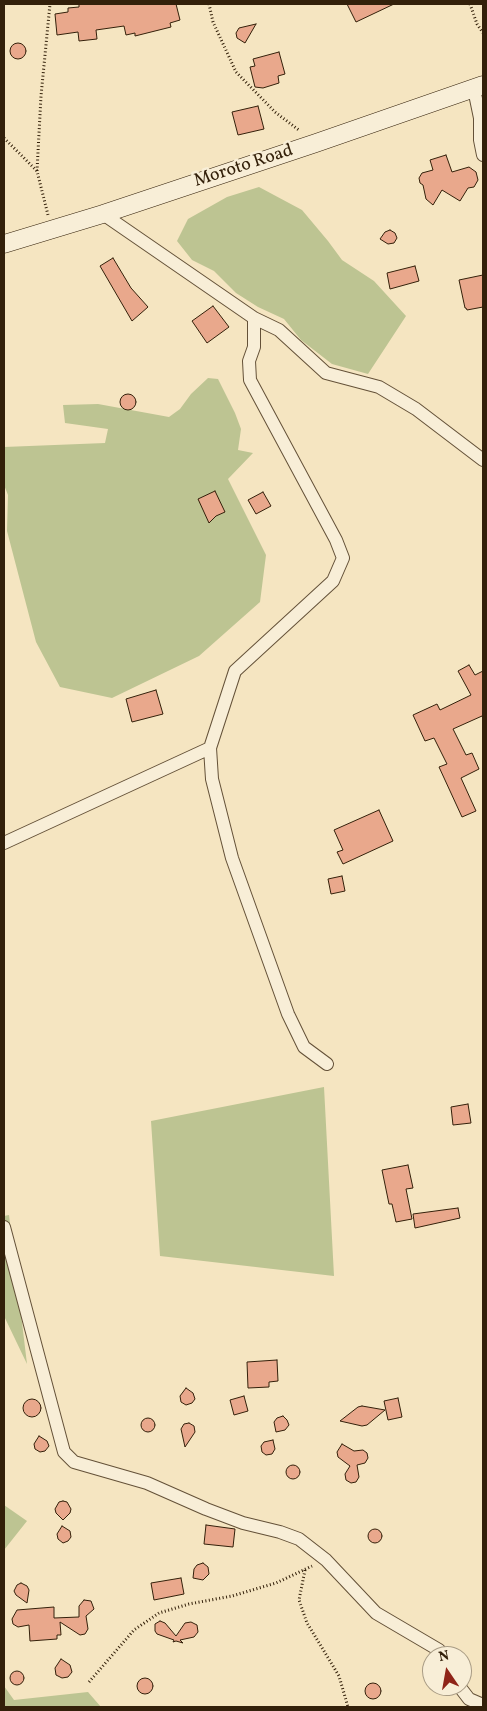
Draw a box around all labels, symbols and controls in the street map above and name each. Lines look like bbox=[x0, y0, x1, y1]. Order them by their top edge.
street label: Moroto Road bbox=[192, 141, 296, 193]
north arrow bbox=[422, 1646, 472, 1696]
text: N bbox=[437, 1646, 451, 1667]

